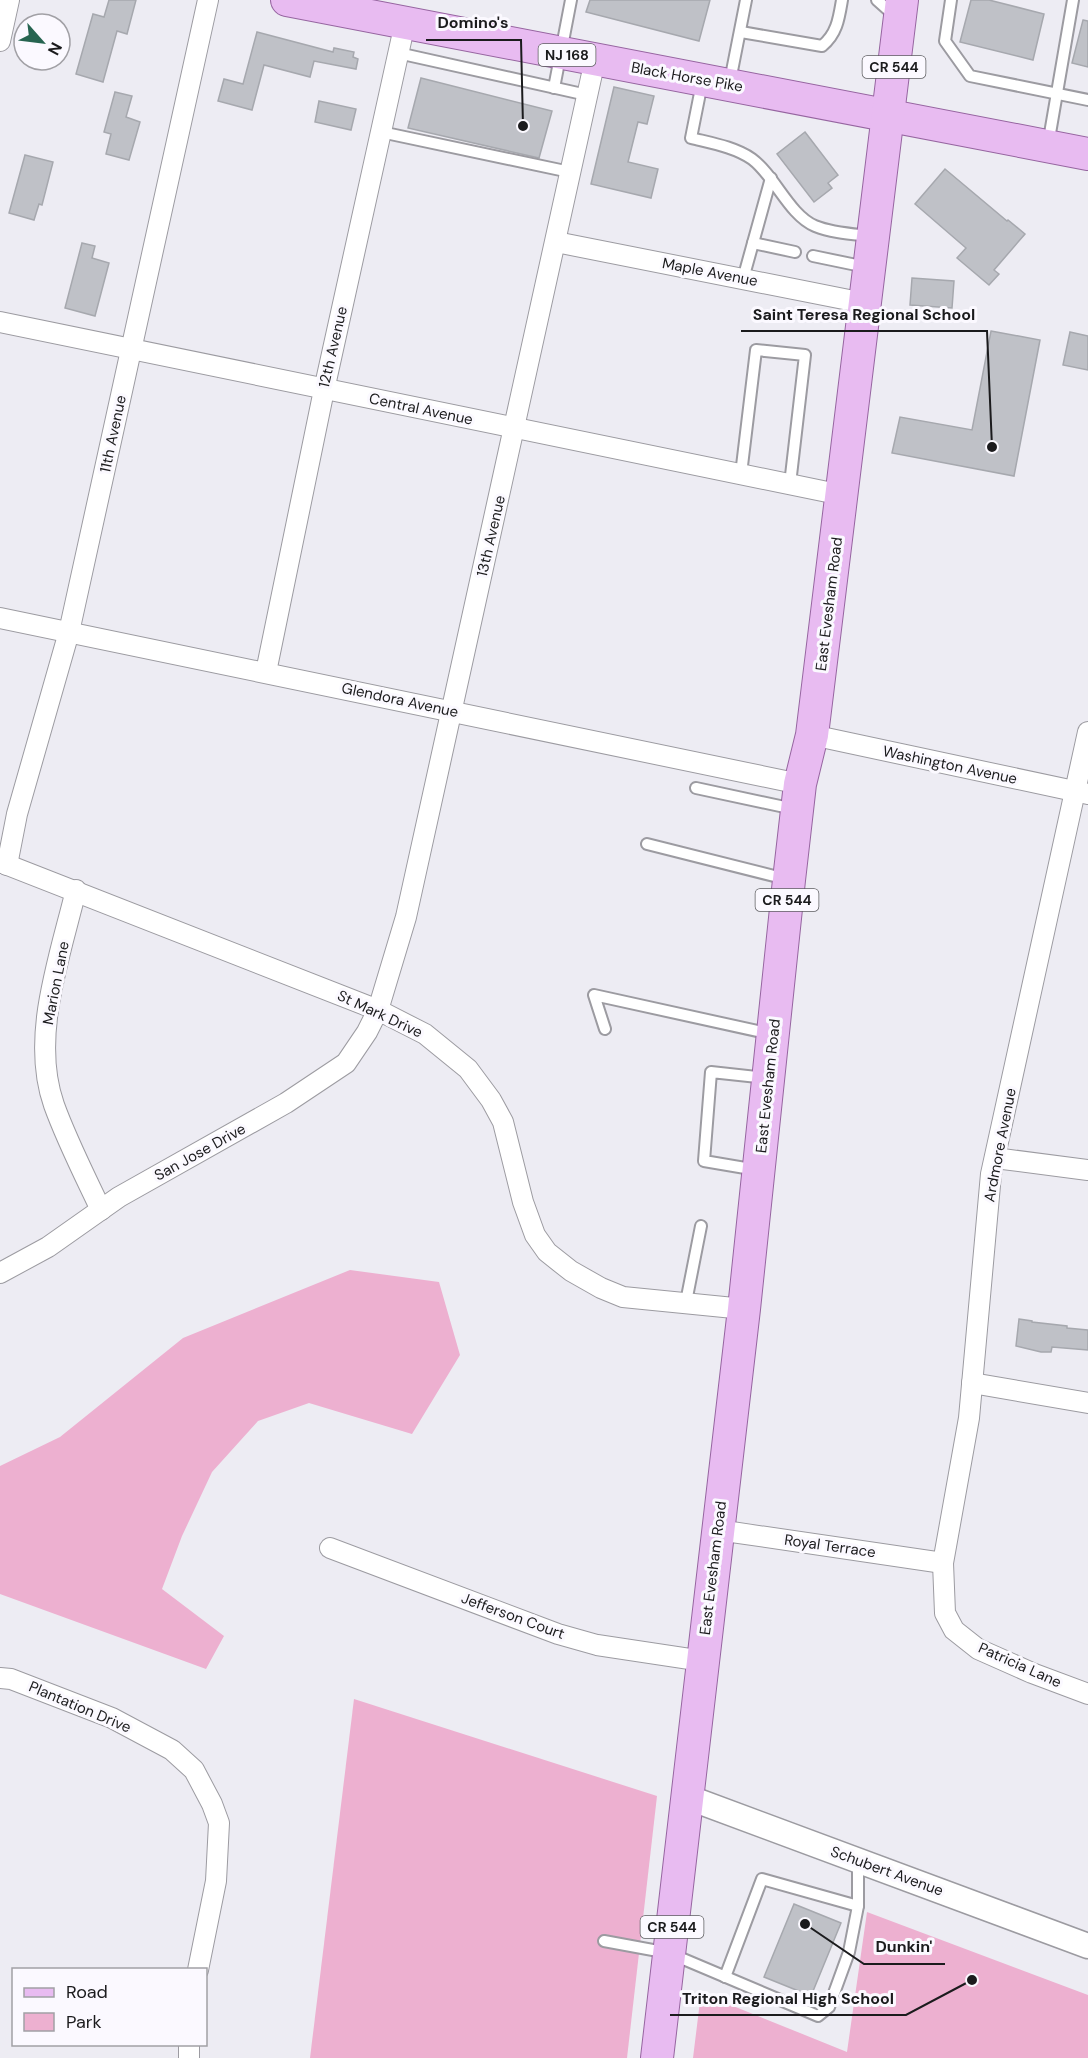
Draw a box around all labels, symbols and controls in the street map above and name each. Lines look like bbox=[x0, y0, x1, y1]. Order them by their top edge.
callout: Domino's bbox=[426, 6, 521, 40]
north arrow bbox=[12, 12, 72, 72]
text: Domino's bbox=[438, 12, 508, 33]
text: N bbox=[43, 39, 67, 59]
road number: NJ 168 bbox=[538, 44, 596, 66]
road number: CR 544 bbox=[862, 56, 926, 78]
street label: Black Horse Pike bbox=[630, 57, 744, 97]
street label: Maple Avenue bbox=[660, 253, 760, 291]
callout: Saint Teresa Regional School bbox=[741, 297, 987, 331]
street label: 12th Avenue bbox=[314, 304, 352, 390]
text: Saint Teresa Regional School bbox=[753, 304, 975, 325]
street label: Central Avenue bbox=[367, 388, 475, 430]
street label: 11th Avenue bbox=[95, 393, 131, 475]
street label: 13th Avenue bbox=[472, 493, 510, 579]
street label: East Evesham Road bbox=[811, 536, 847, 672]
street label: Glendora Avenue bbox=[340, 678, 460, 722]
street label: Washington Avenue bbox=[881, 741, 1019, 789]
road number: CR 544 bbox=[756, 889, 818, 911]
street label: Marion Lane bbox=[38, 940, 74, 1026]
street label: St Mark Drive bbox=[334, 986, 426, 1042]
street label: East Evesham Road bbox=[751, 1018, 785, 1154]
street label: Ardmore Avenue bbox=[979, 1086, 1021, 1204]
street label: San Jose Drive bbox=[151, 1119, 249, 1185]
street label: East Evesham Road bbox=[695, 1500, 731, 1636]
street label: Royal Terrace bbox=[783, 1530, 877, 1562]
street label: Jefferson Court bbox=[458, 1588, 568, 1644]
street label: Patricia Lane bbox=[975, 1638, 1065, 1692]
street label: Plantation Drive bbox=[26, 1676, 134, 1738]
street label: Schubert Avenue bbox=[828, 1841, 946, 1901]
road number: CR 544 bbox=[640, 1916, 704, 1938]
callout: Dunkin' bbox=[864, 1930, 945, 1964]
text: Dunkin' bbox=[876, 1936, 932, 1957]
legend bbox=[12, 1968, 207, 2046]
text: Road bbox=[66, 1980, 108, 2004]
callout: Triton Regional High School bbox=[670, 1981, 906, 2015]
text: Triton Regional High School bbox=[682, 1988, 894, 2009]
text: Park bbox=[66, 2010, 102, 2034]

